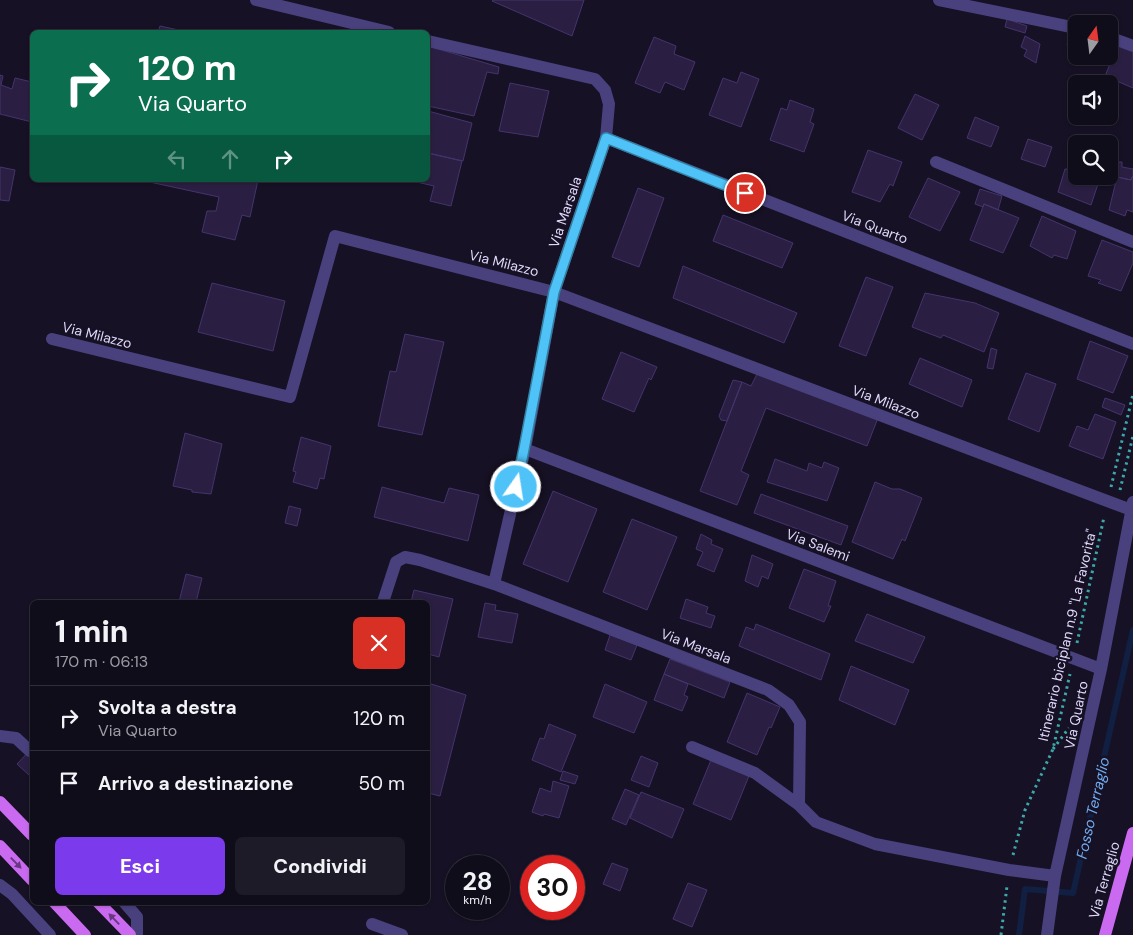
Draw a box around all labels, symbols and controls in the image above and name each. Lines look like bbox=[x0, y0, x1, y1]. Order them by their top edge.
north arrow bbox=[1068, 15, 1118, 65]
map controls bbox=[1068, 15, 1118, 185]
text: 120 m bbox=[138, 45, 237, 91]
icon: right bbox=[55, 50, 120, 115]
button: sound bbox=[1068, 75, 1118, 125]
text: Via Quarto bbox=[138, 89, 247, 118]
button: search bbox=[1068, 135, 1118, 185]
icon: left bbox=[163, 145, 191, 173]
icon: ahead bbox=[216, 145, 244, 173]
icon: right bbox=[269, 145, 297, 173]
pin bbox=[724, 172, 766, 214]
street label: Via Marsala bbox=[544, 174, 586, 250]
icon: arrive bbox=[731, 179, 759, 207]
street label: Via Quarto bbox=[839, 206, 911, 248]
street label: Via Milazzo bbox=[467, 246, 541, 280]
street label: Via Milazzo bbox=[60, 318, 134, 352]
street label: Via Milazzo bbox=[850, 381, 922, 423]
position arrow bbox=[489, 460, 541, 512]
street label: Via Salemi bbox=[784, 525, 852, 565]
street label: Itinerario biciplan n.9 "La Favorita" bbox=[1034, 527, 1100, 743]
text: 1 min bbox=[55, 612, 128, 651]
button: close bbox=[353, 617, 405, 669]
street label: Via Marsala bbox=[658, 624, 734, 668]
text: 170 m · 06:13 bbox=[55, 651, 148, 672]
street label: Via Quarto bbox=[1060, 679, 1092, 751]
text: Svolta a destra bbox=[98, 695, 237, 720]
icon: right bbox=[55, 704, 83, 732]
text: 120 m bbox=[353, 706, 405, 731]
text: Via Quarto bbox=[98, 720, 177, 741]
water label: Fosso Terraglio bbox=[1072, 755, 1114, 861]
icon: arrive bbox=[55, 769, 83, 797]
text: Arrivo a destinazione bbox=[98, 771, 293, 796]
text: 50 m bbox=[358, 771, 405, 796]
button: Esci bbox=[55, 837, 225, 895]
button: Condividi bbox=[235, 837, 405, 895]
street label: Via Terraglio bbox=[1084, 839, 1124, 921]
speed limit sign: 30 bbox=[520, 855, 585, 920]
one-way arrow bbox=[10, 857, 22, 869]
text: 28 bbox=[462, 865, 493, 898]
text: km/h bbox=[463, 892, 492, 908]
one-way arrow bbox=[108, 913, 120, 925]

